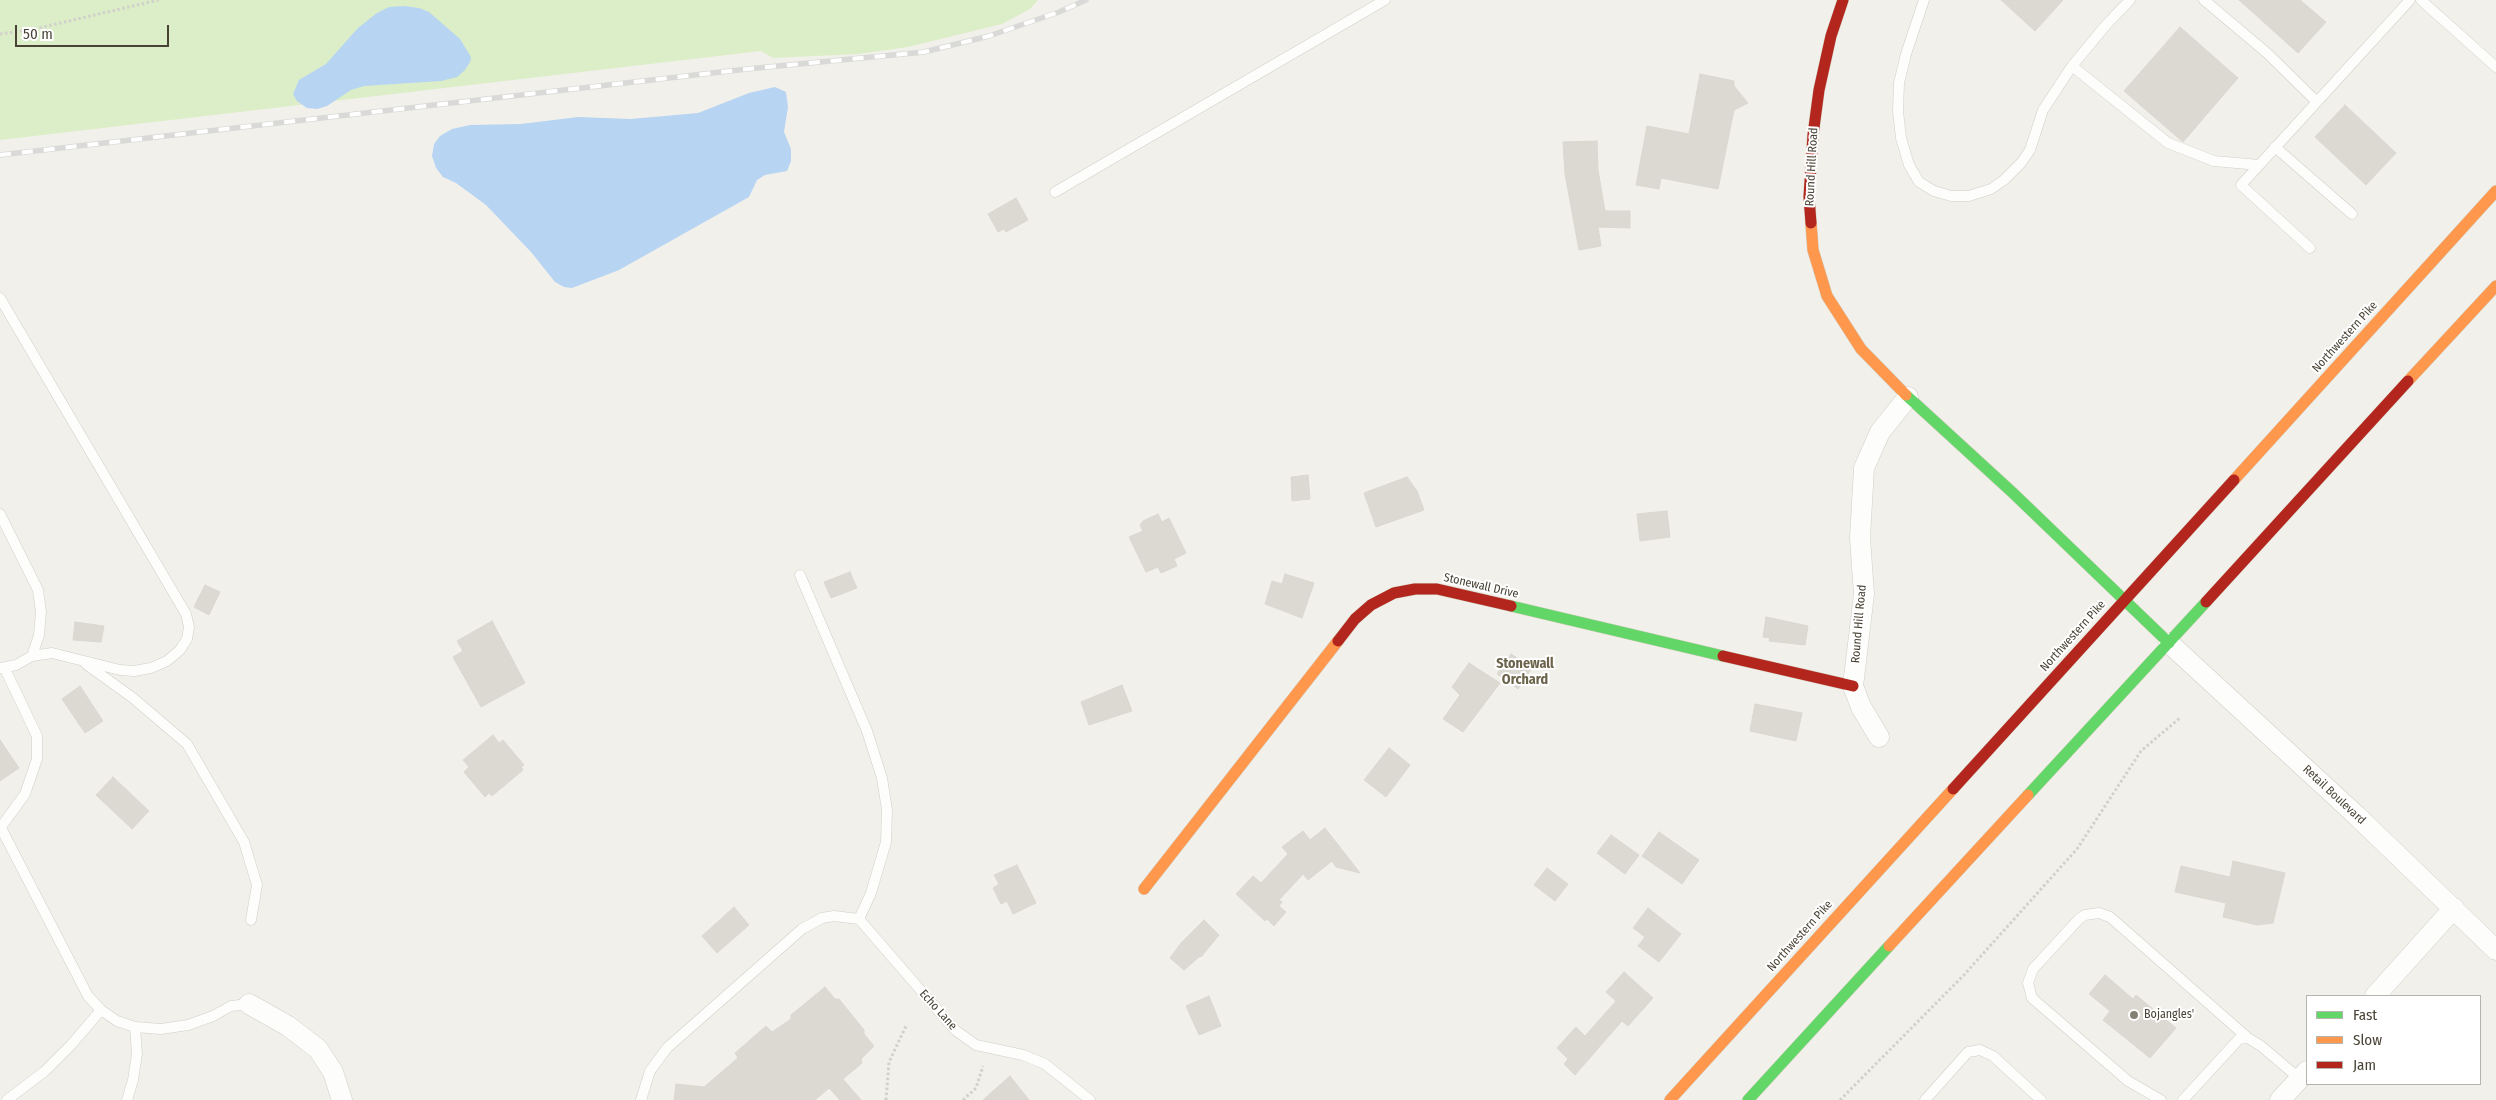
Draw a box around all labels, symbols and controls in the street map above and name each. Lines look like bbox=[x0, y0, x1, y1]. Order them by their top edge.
scale bar bbox=[18, 15, 171, 47]
text: 50 m bbox=[23, 25, 53, 43]
street label: Round Hill Road bbox=[1803, 127, 1821, 207]
street label: Northwestern Pike bbox=[2309, 298, 2381, 376]
street label: Stonewall Drive bbox=[1442, 570, 1520, 602]
street label: Round Hill Road bbox=[1848, 584, 1870, 664]
street label: Northwestern Pike bbox=[2037, 597, 2109, 675]
district label: Stonewall Orchard bbox=[1496, 656, 1554, 689]
street label: Retail Boulevard bbox=[2300, 762, 2368, 828]
street label: Northwestern Pike bbox=[1764, 897, 1836, 975]
street label: Echo Lane bbox=[916, 987, 960, 1033]
legend bbox=[2306, 995, 2481, 1085]
text: Fast bbox=[2353, 1006, 2377, 1024]
place label: Bojangles' bbox=[2144, 1008, 2194, 1022]
marker: Bojangles' bbox=[2128, 1009, 2140, 1021]
text: Slow bbox=[2353, 1031, 2382, 1049]
text: Jam bbox=[2353, 1056, 2376, 1074]

